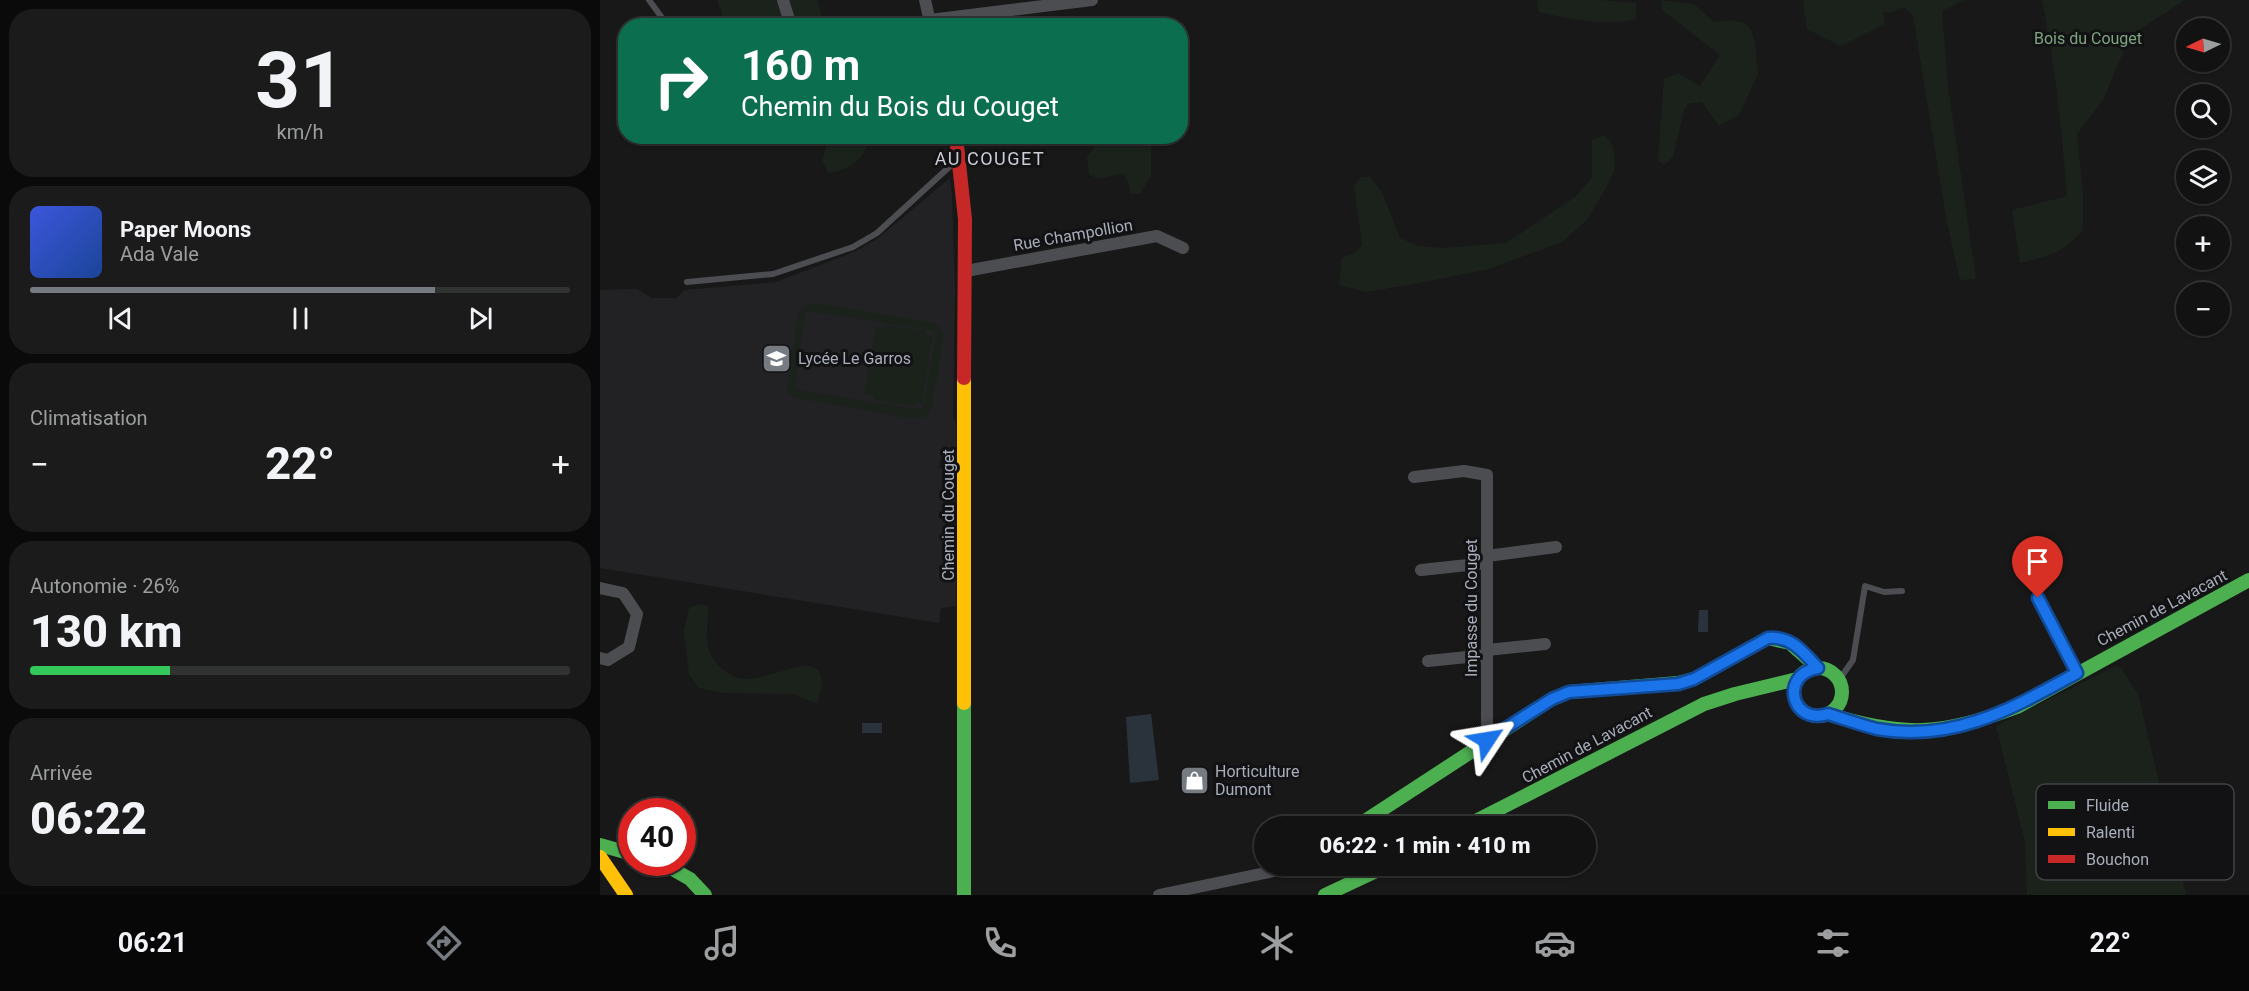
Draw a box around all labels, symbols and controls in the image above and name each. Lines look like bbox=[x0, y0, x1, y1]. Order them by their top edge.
north arrow bbox=[2176, 18, 2230, 72]
map controls bbox=[2176, 18, 2230, 336]
park label: Bois du Couget bbox=[2034, 29, 2142, 48]
text: 31 bbox=[255, 35, 345, 126]
text: 160 m bbox=[741, 41, 860, 90]
icon: right bbox=[642, 42, 720, 120]
button: search bbox=[2176, 84, 2230, 138]
text: Chemin du Bois du Couget bbox=[741, 91, 1059, 123]
text: km/h bbox=[277, 120, 323, 144]
district label: AU COUGET bbox=[935, 148, 1045, 169]
button: layers bbox=[2176, 150, 2230, 204]
street label: Rue Champollion bbox=[1012, 215, 1134, 255]
button: + bbox=[2176, 216, 2230, 270]
text: Paper Moons bbox=[120, 217, 251, 242]
text: Ada Vale bbox=[120, 242, 199, 266]
button: − bbox=[2176, 282, 2230, 336]
icon: previous bbox=[104, 302, 137, 335]
icon: pause bbox=[284, 302, 317, 335]
icon: next bbox=[464, 302, 497, 335]
school or university icon: Lycée Le Garros bbox=[761, 342, 793, 374]
place label: Lycée Le Garros bbox=[798, 349, 911, 368]
text: Climatisation bbox=[30, 406, 148, 430]
text: 22° bbox=[265, 437, 335, 490]
text: − bbox=[30, 445, 49, 484]
text: + bbox=[551, 445, 570, 484]
street label: Chemin du Couget bbox=[939, 449, 958, 581]
pin bbox=[2012, 536, 2063, 598]
street label: Impasse du Couget bbox=[1462, 539, 1481, 677]
icon: arrive bbox=[2021, 545, 2054, 578]
street label: Chemin de Lavacant bbox=[2094, 566, 2230, 650]
text: Autonomie · 26% bbox=[30, 574, 179, 598]
text: 130 km bbox=[30, 605, 182, 658]
street label: Chemin de Lavacant bbox=[1519, 703, 1655, 787]
position arrow bbox=[1455, 708, 1519, 772]
text: Arrivée bbox=[30, 761, 92, 785]
place label: Horticulture Dumont bbox=[1215, 762, 1299, 799]
shop icon: Horticulture Dumont bbox=[1178, 764, 1210, 796]
legend bbox=[2036, 784, 2234, 880]
text: 06:22 bbox=[30, 792, 147, 845]
text: Fluide bbox=[2086, 796, 2129, 815]
speed limit sign: 40 bbox=[618, 798, 696, 876]
text: Ralenti bbox=[2086, 823, 2135, 842]
text: 06:22 · 1 min · 410 m bbox=[1320, 833, 1530, 858]
text: Bouchon bbox=[2086, 850, 2149, 869]
icon: directions bbox=[423, 922, 465, 964]
icon: music bbox=[701, 922, 743, 964]
icon: phone bbox=[979, 922, 1021, 964]
icon: climate bbox=[1256, 922, 1298, 964]
icon: car bbox=[1534, 922, 1576, 964]
icon: filters bbox=[1812, 922, 1854, 964]
text: 06:21 bbox=[118, 927, 187, 959]
text: 22° bbox=[2090, 927, 2131, 959]

